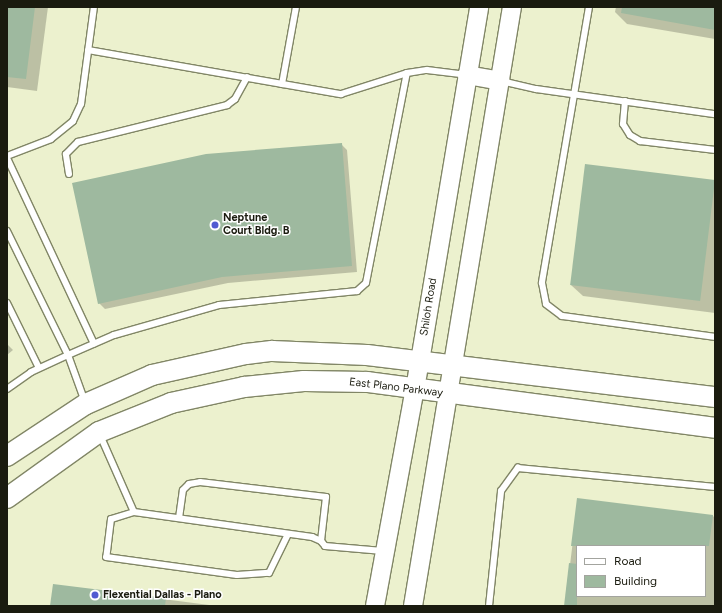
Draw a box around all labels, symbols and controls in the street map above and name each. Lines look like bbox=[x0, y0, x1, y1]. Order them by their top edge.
place label: Neptune Court Bldg. B bbox=[223, 212, 289, 238]
marker: Neptune Court Bldg. B bbox=[210, 220, 220, 230]
street label: Shiloh Road bbox=[418, 277, 440, 337]
street label: East Plano Parkway bbox=[348, 376, 444, 400]
legend bbox=[576, 545, 706, 597]
text: Road bbox=[614, 554, 642, 568]
text: Building bbox=[614, 574, 657, 588]
place label: Flexential Dallas - Plano bbox=[103, 588, 222, 602]
marker: Flexential Dallas - Plano bbox=[90, 590, 100, 600]

